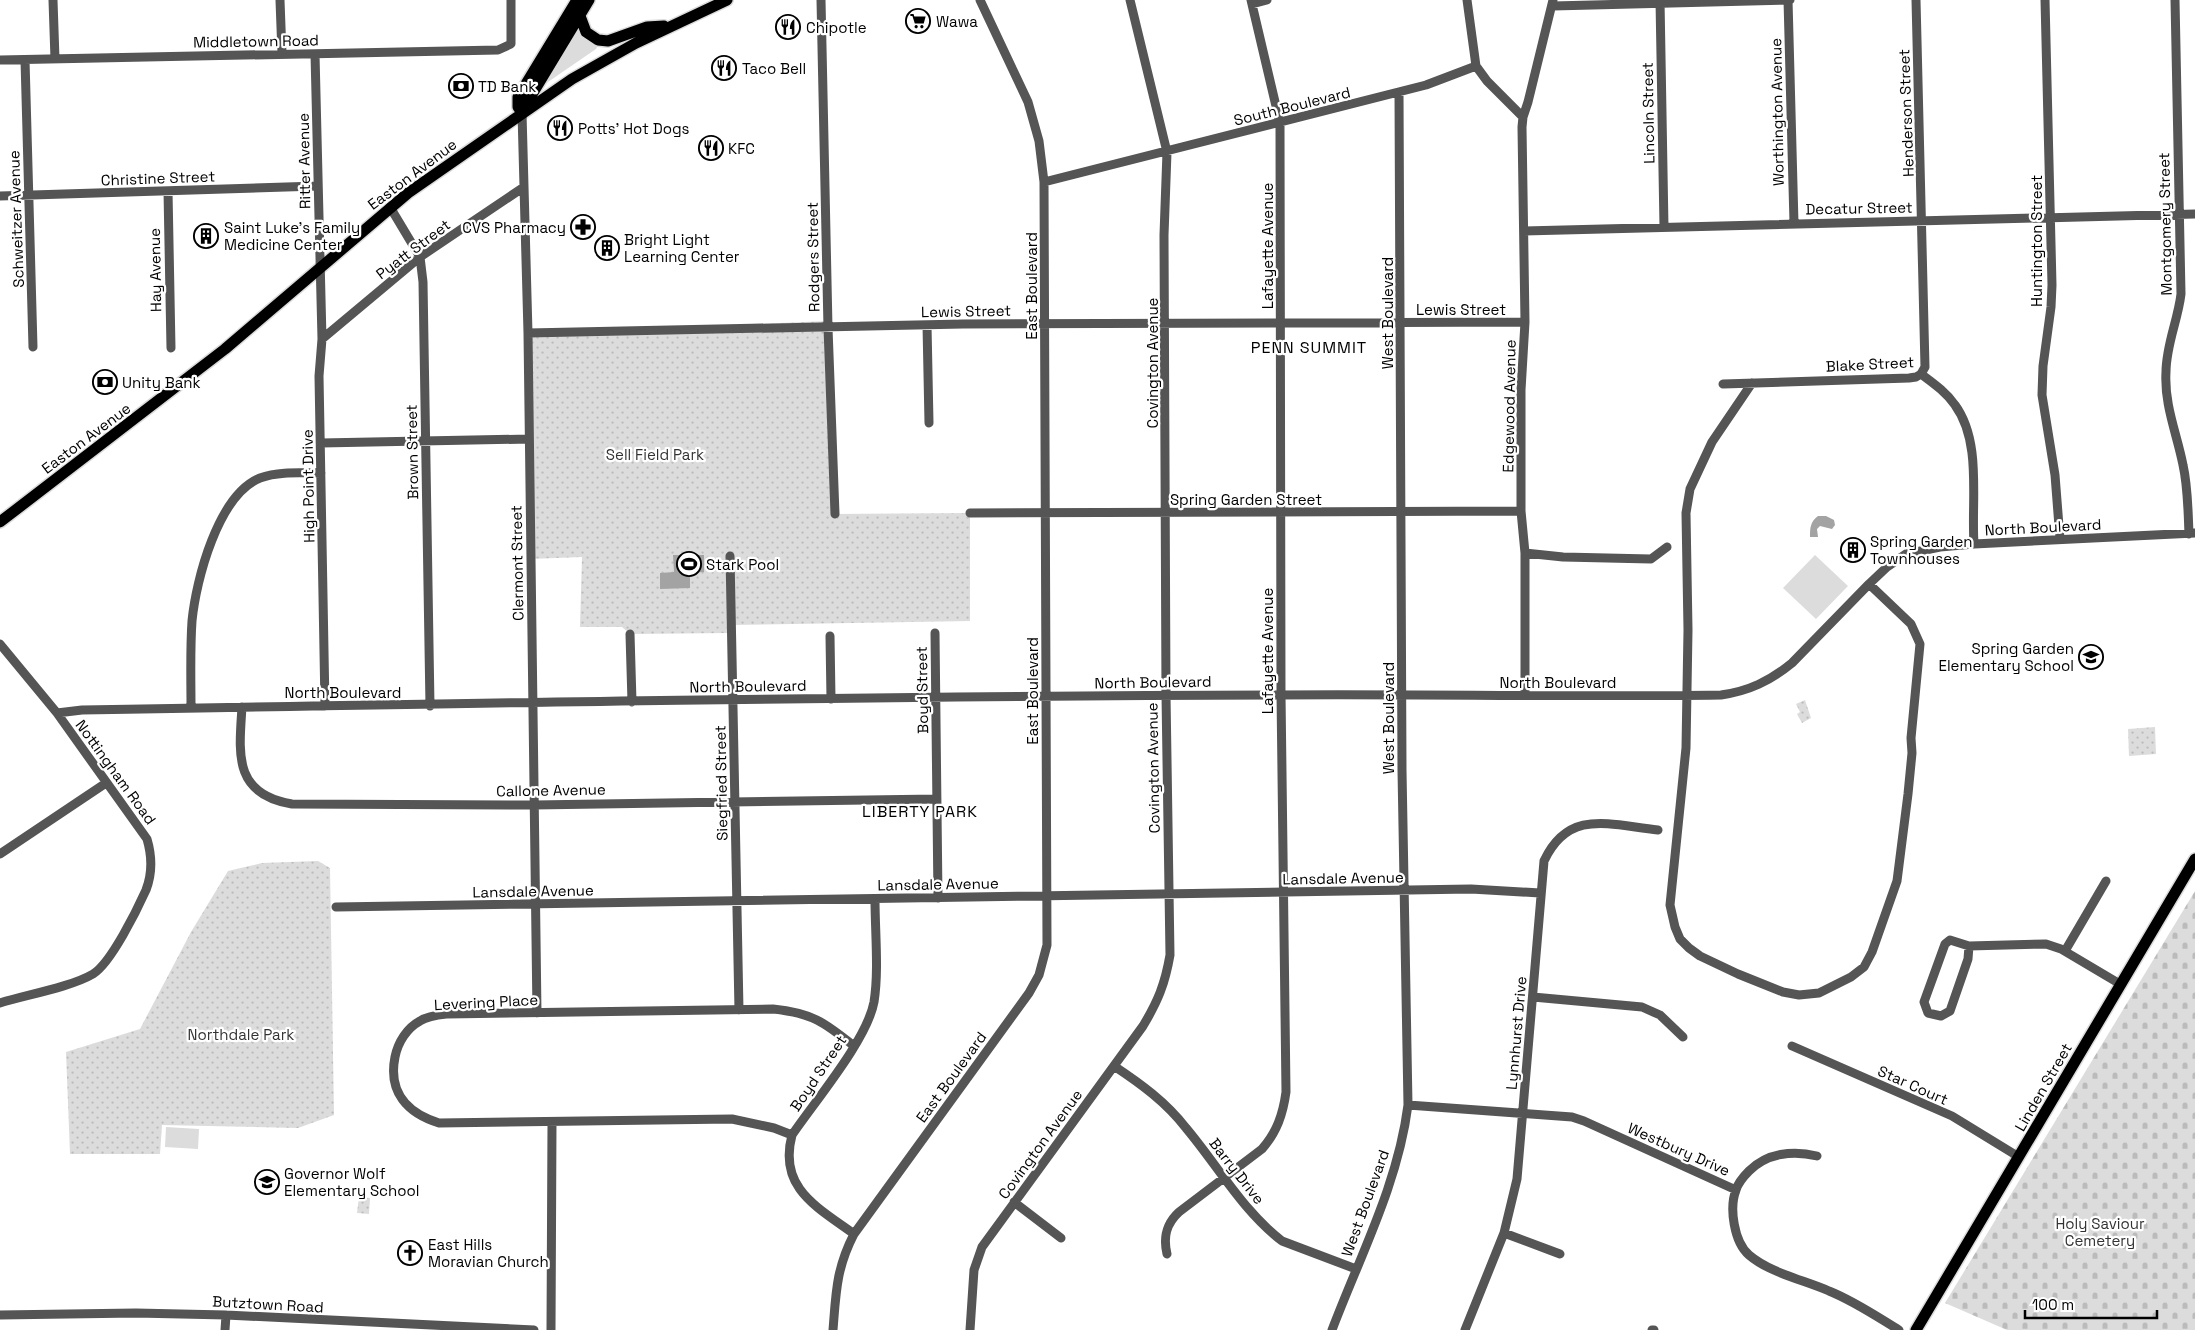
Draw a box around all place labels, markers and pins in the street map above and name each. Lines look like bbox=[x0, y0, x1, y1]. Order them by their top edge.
supermarket icon: Wawa bbox=[905, 8, 931, 34]
place label: Wawa bbox=[936, 12, 978, 31]
restaurant icon: Chipotle bbox=[775, 14, 801, 40]
place label: Chipotle bbox=[806, 18, 867, 37]
restaurant icon: Taco Bell bbox=[711, 55, 737, 81]
place label: Taco Bell bbox=[742, 59, 806, 78]
bank icon: TD Bank bbox=[448, 73, 474, 99]
place label: TD Bank bbox=[478, 77, 536, 96]
restaurant icon: Potts' Hot Dogs bbox=[547, 115, 573, 141]
place label: Potts' Hot Dogs bbox=[578, 119, 690, 138]
restaurant icon: KFC bbox=[698, 135, 724, 161]
place label: KFC bbox=[728, 139, 755, 158]
pharmacy icon: CVS Pharmacy bbox=[570, 214, 596, 240]
place label: Saint Luke's Family Medicine Center bbox=[224, 218, 360, 254]
place label: CVS Pharmacy bbox=[462, 218, 566, 237]
building icon: Saint Luke's Family Medicine Center bbox=[193, 223, 219, 249]
place label: Bright Light Learning Center bbox=[624, 230, 740, 266]
building icon: Bright Light Learning Center bbox=[594, 235, 620, 261]
bank icon: Unity Bank bbox=[92, 369, 118, 395]
place label: Unity Bank bbox=[122, 373, 201, 392]
place label: Spring Garden Townhouses bbox=[1870, 532, 1973, 568]
building icon: Spring Garden Townhouses bbox=[1840, 537, 1866, 563]
sports icon: Stark Pool bbox=[676, 551, 702, 577]
place label: Stark Pool bbox=[706, 555, 779, 574]
place label: Spring Garden Elementary School bbox=[1938, 639, 2074, 675]
school or university icon: Spring Garden Elementary School bbox=[2078, 644, 2104, 670]
place label: Governor Wolf Elementary School bbox=[284, 1164, 420, 1200]
school or university icon: Governor Wolf Elementary School bbox=[254, 1169, 280, 1195]
place label: East Hills Moravian Church bbox=[428, 1235, 549, 1271]
church icon: East Hills Moravian Church bbox=[397, 1240, 423, 1266]

